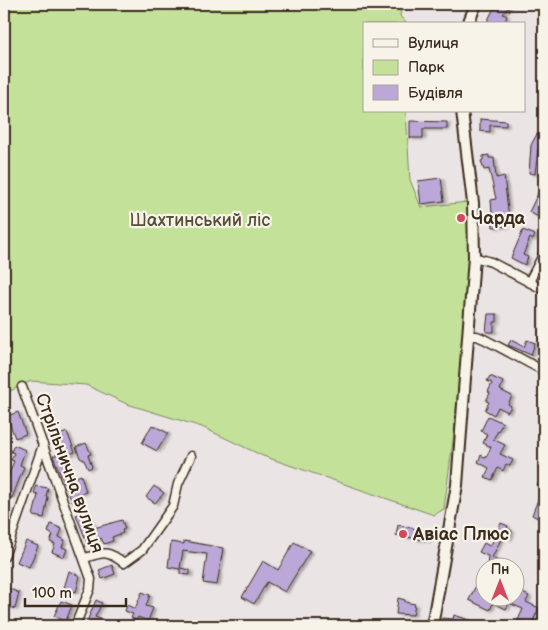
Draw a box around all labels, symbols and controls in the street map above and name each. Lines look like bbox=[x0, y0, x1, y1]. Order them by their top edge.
legend bbox=[363, 22, 526, 112]
text: Вулиця bbox=[408, 34, 459, 53]
text: Парк bbox=[408, 58, 445, 77]
text: Будівля bbox=[408, 84, 463, 103]
place label: Чарда bbox=[471, 208, 525, 229]
park label: Шахтинський ліс bbox=[130, 210, 271, 231]
marker: Чарда bbox=[455, 212, 467, 224]
street label: Стрільнична вулиця bbox=[31, 391, 108, 556]
place label: Авіас Плюс bbox=[412, 524, 509, 545]
marker: Авіас Плюс bbox=[397, 528, 409, 540]
north arrow bbox=[476, 558, 526, 608]
text: Пн bbox=[491, 561, 509, 578]
scale bar bbox=[25, 575, 126, 607]
text: 100 m bbox=[32, 584, 72, 603]

